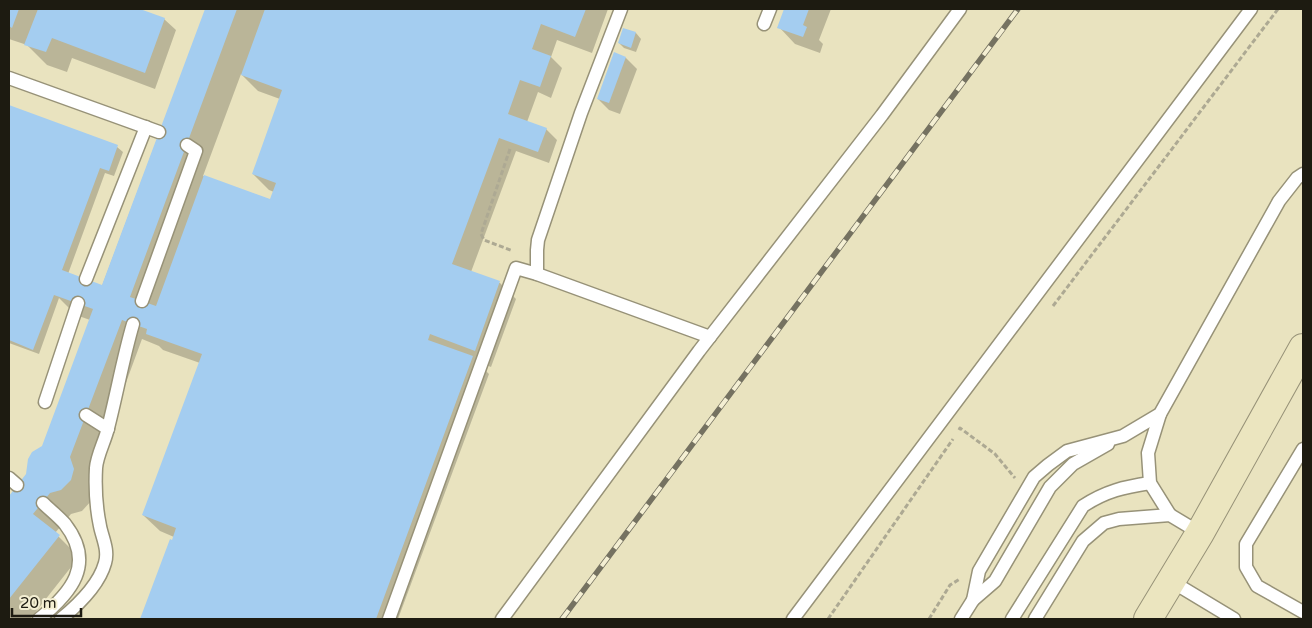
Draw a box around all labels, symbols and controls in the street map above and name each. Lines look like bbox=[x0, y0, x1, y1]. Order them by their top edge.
scale bar bbox=[12, 586, 81, 618]
text: 20 m bbox=[20, 594, 57, 612]

